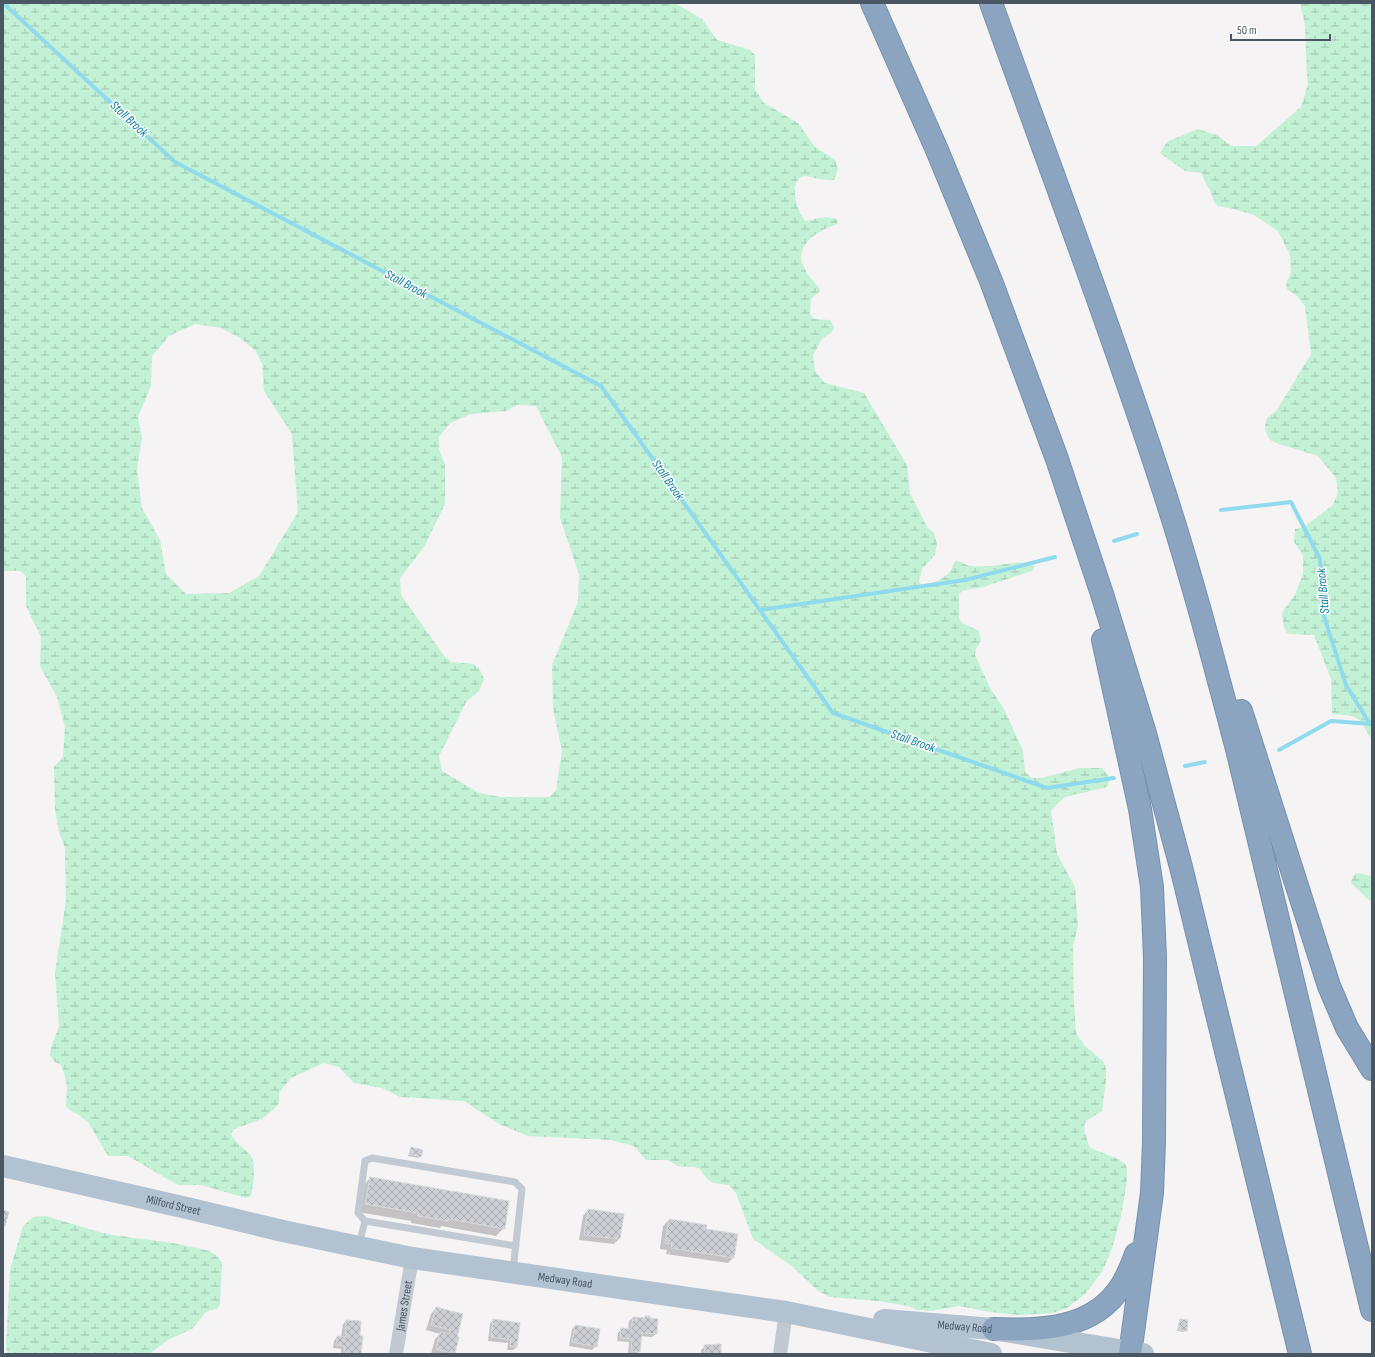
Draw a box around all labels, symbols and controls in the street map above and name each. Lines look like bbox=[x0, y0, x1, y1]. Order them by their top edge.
scale bar bbox=[1231, 16, 1330, 42]
text: 50 m bbox=[1237, 23, 1257, 38]
water label: Stall Brook bbox=[107, 98, 152, 141]
water label: Stall Brook bbox=[382, 266, 431, 302]
water label: Stall Brook bbox=[648, 457, 688, 504]
water label: Stall Brook bbox=[1313, 566, 1333, 615]
water label: Stall Brook bbox=[889, 726, 938, 756]
street label: Milford Street bbox=[145, 1192, 203, 1219]
street label: Medway Road bbox=[537, 1269, 593, 1291]
street label: James Street bbox=[392, 1279, 416, 1333]
street label: Medway Road bbox=[937, 1317, 993, 1336]

